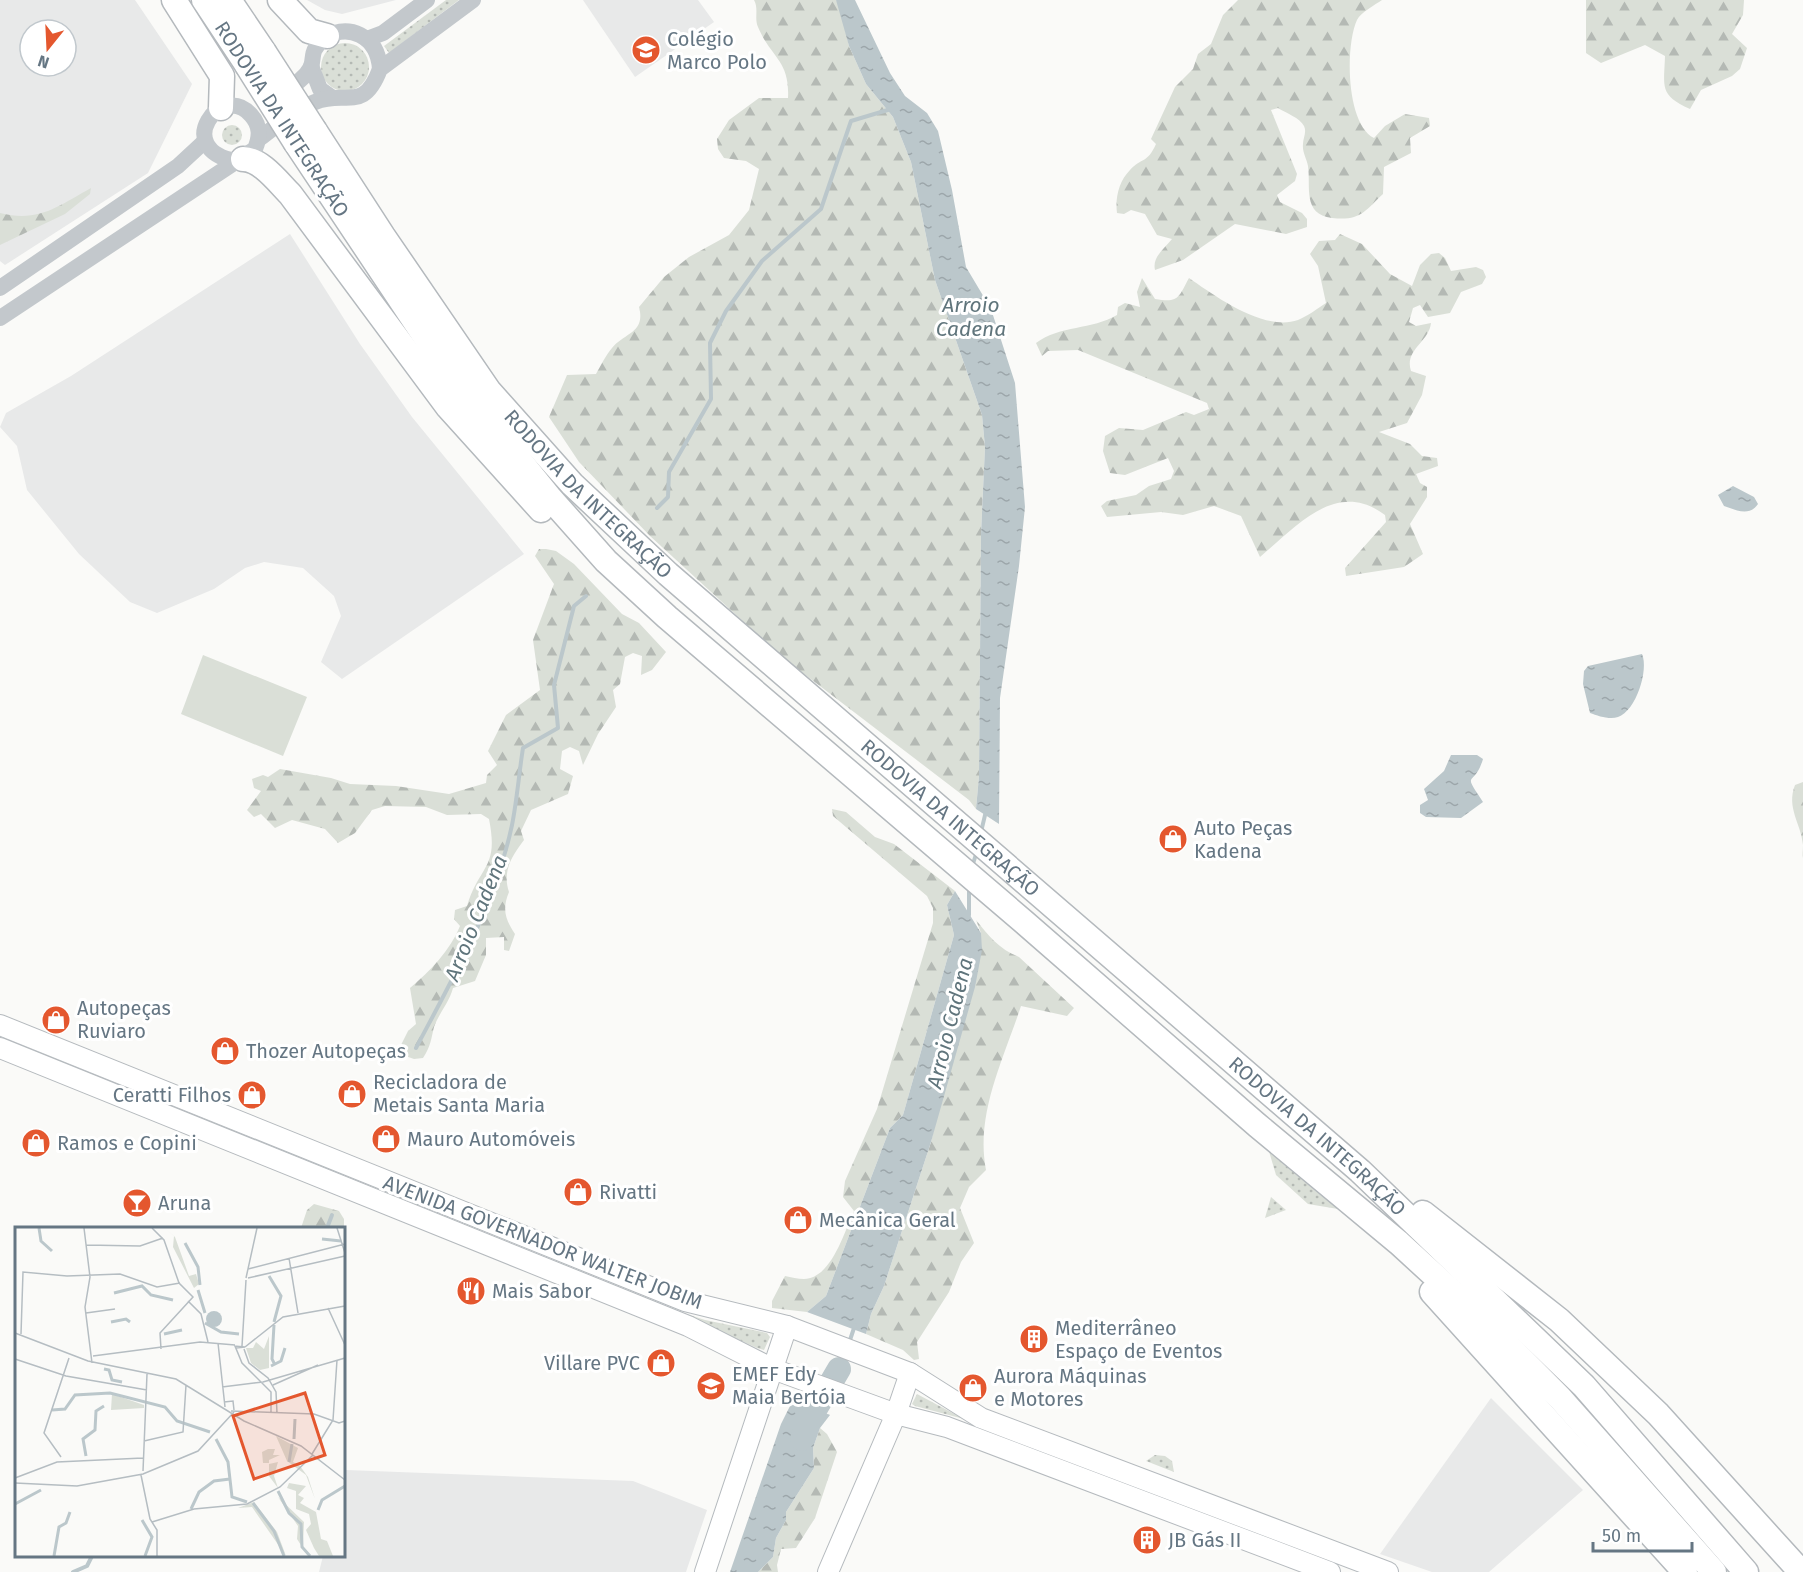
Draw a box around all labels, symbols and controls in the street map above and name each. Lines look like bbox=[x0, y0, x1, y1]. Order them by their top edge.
street label: RODOVIA DA INTEGRAÇÃO bbox=[209, 17, 354, 222]
north arrow bbox=[18, 18, 78, 78]
place label: Colégio Marco Polo bbox=[667, 27, 767, 74]
school or university icon: Colégio Marco Polo bbox=[630, 34, 662, 66]
text: N bbox=[36, 51, 51, 72]
water label: Arroio Cadena bbox=[936, 292, 1006, 342]
street label: RODOVIA DA INTEGRAÇÃO bbox=[499, 405, 677, 583]
street label: RODOVIA DA INTEGRAÇÃO bbox=[856, 734, 1045, 901]
place label: Auto Peças Kadena bbox=[1194, 816, 1292, 863]
shop icon: Auto Peças Kadena bbox=[1157, 823, 1189, 855]
water label: Arroio Cadena bbox=[439, 851, 513, 986]
water label: Arroio Cadena bbox=[921, 955, 979, 1092]
place label: Autopeças Ruviaro bbox=[77, 996, 171, 1043]
shop icon: Autopeças Ruviaro bbox=[40, 1004, 72, 1036]
shop icon: Thozer Autopeças bbox=[209, 1035, 241, 1067]
place label: Thozer Autopeças bbox=[246, 1039, 406, 1064]
street label: RODOVIA DA INTEGRAÇÃO bbox=[1224, 1051, 1411, 1221]
place label: Recicladora de Metais Santa Maria bbox=[373, 1070, 545, 1117]
shop icon: Recicladora de Metais Santa Maria bbox=[336, 1078, 368, 1110]
shop icon: Ceratti Filhos bbox=[236, 1079, 268, 1111]
place label: Ceratti Filhos bbox=[113, 1083, 231, 1107]
shop icon: Mauro Automóveis bbox=[370, 1123, 402, 1155]
shop icon: Ramos e Copini bbox=[20, 1127, 52, 1159]
place label: Mauro Automóveis bbox=[407, 1127, 575, 1151]
place label: Ramos e Copini bbox=[57, 1131, 197, 1155]
street label: AVENIDA GOVERNADOR WALTER JOBIM bbox=[380, 1170, 706, 1314]
shop icon: Rivatti bbox=[562, 1176, 594, 1208]
place label: Rivatti bbox=[599, 1180, 657, 1204]
bar icon: Aruna bbox=[121, 1187, 153, 1219]
place label: Aruna bbox=[158, 1191, 211, 1215]
shop icon: Mecânica Geral bbox=[782, 1204, 814, 1236]
place label: Mecânica Geral bbox=[819, 1208, 956, 1232]
inset map bbox=[15, 1227, 345, 1557]
restaurant icon: Mais Sabor bbox=[455, 1275, 487, 1307]
place label: Mais Sabor bbox=[492, 1279, 592, 1303]
place label: Mediterrâneo Espaço de Eventos bbox=[1055, 1316, 1222, 1364]
building icon: Mediterrâneo Espaço de Eventos bbox=[1018, 1323, 1050, 1355]
shop icon: Villare PVC bbox=[645, 1347, 677, 1379]
place label: Villare PVC bbox=[544, 1351, 640, 1375]
place label: EMEF Edy Maia Bertóia bbox=[732, 1362, 846, 1409]
place label: Aurora Máquinas e Motores bbox=[994, 1364, 1147, 1411]
school or university icon: EMEF Edy Maia Bertóia bbox=[695, 1370, 727, 1402]
shop icon: Aurora Máquinas e Motores bbox=[957, 1372, 989, 1404]
scale bar bbox=[1593, 1515, 1692, 1553]
building icon: JB Gás II bbox=[1131, 1524, 1163, 1556]
text: 50 m bbox=[1602, 1525, 1641, 1547]
place label: JB Gás II bbox=[1168, 1528, 1241, 1552]

